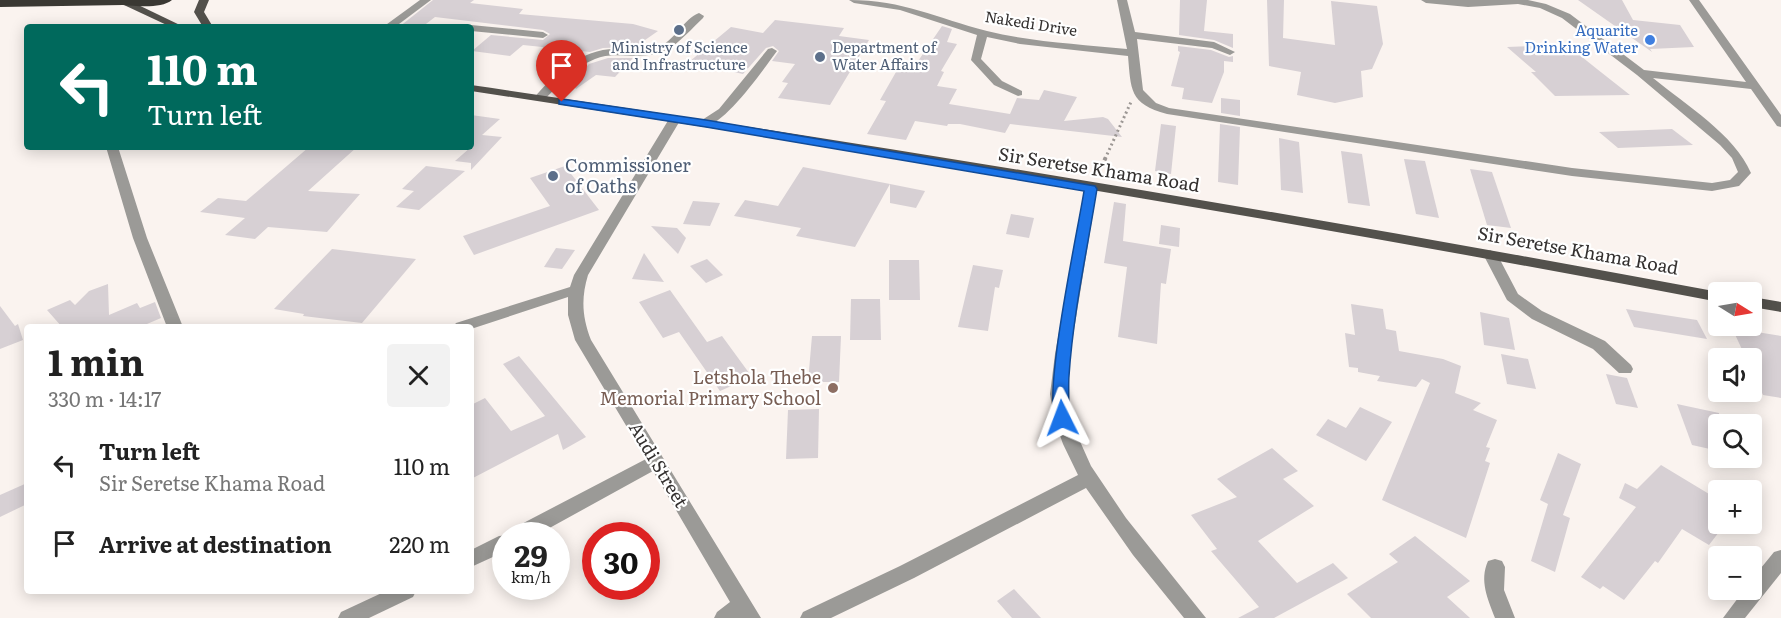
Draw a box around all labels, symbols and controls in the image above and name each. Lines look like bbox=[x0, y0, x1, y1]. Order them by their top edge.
street label: Nakedi Drive bbox=[983, 4, 1079, 41]
place label: Aquarite Drinking Water bbox=[1525, 18, 1638, 58]
marker: Ministry of Science and Infrastructure bbox=[672, 23, 686, 37]
marker: Aquarite Drinking Water bbox=[1643, 33, 1657, 47]
place label: Ministry of Science and Infrastructure bbox=[610, 35, 748, 75]
place label: Department of Water Affairs bbox=[832, 35, 938, 75]
text: 110 m bbox=[147, 36, 258, 98]
pin bbox=[536, 40, 587, 102]
icon: left bbox=[48, 48, 126, 126]
icon: arrive bbox=[545, 49, 578, 82]
marker: Department of Water Affairs bbox=[813, 50, 827, 64]
text: Turn left bbox=[147, 93, 262, 133]
street label: Sir Seretse Khama Road bbox=[997, 139, 1202, 198]
place label: Commissioner of Oaths bbox=[565, 151, 691, 199]
marker: Commissioner of Oaths bbox=[546, 169, 560, 183]
street label: Sir Seretse Khama Road bbox=[1476, 219, 1681, 280]
north arrow bbox=[1708, 282, 1762, 336]
map controls bbox=[1708, 282, 1762, 600]
text: 1 min bbox=[48, 334, 144, 387]
button: close bbox=[387, 344, 450, 407]
button: sound bbox=[1708, 348, 1762, 402]
place label: Letshola Thebe Memorial Primary School bbox=[599, 363, 821, 411]
marker: Letshola Thebe Memorial Primary School bbox=[826, 381, 840, 395]
text: 330 m · 14:17 bbox=[48, 383, 161, 413]
position arrow bbox=[1030, 386, 1094, 450]
button: search bbox=[1708, 414, 1762, 468]
street label: Audi Street bbox=[623, 416, 696, 513]
text: Turn left bbox=[99, 434, 200, 467]
icon: left bbox=[48, 449, 81, 482]
text: 110 m bbox=[394, 449, 450, 482]
text: Sir Seretse Khama Road bbox=[99, 467, 325, 497]
button: + bbox=[1708, 480, 1762, 534]
speed limit sign: 30 bbox=[582, 522, 660, 600]
icon: arrive bbox=[48, 527, 81, 560]
text: Arrive at destination bbox=[99, 527, 332, 560]
text: 220 m bbox=[389, 527, 450, 560]
text: 29 bbox=[514, 532, 548, 576]
button: − bbox=[1708, 546, 1762, 600]
text: km/h bbox=[511, 565, 551, 588]

